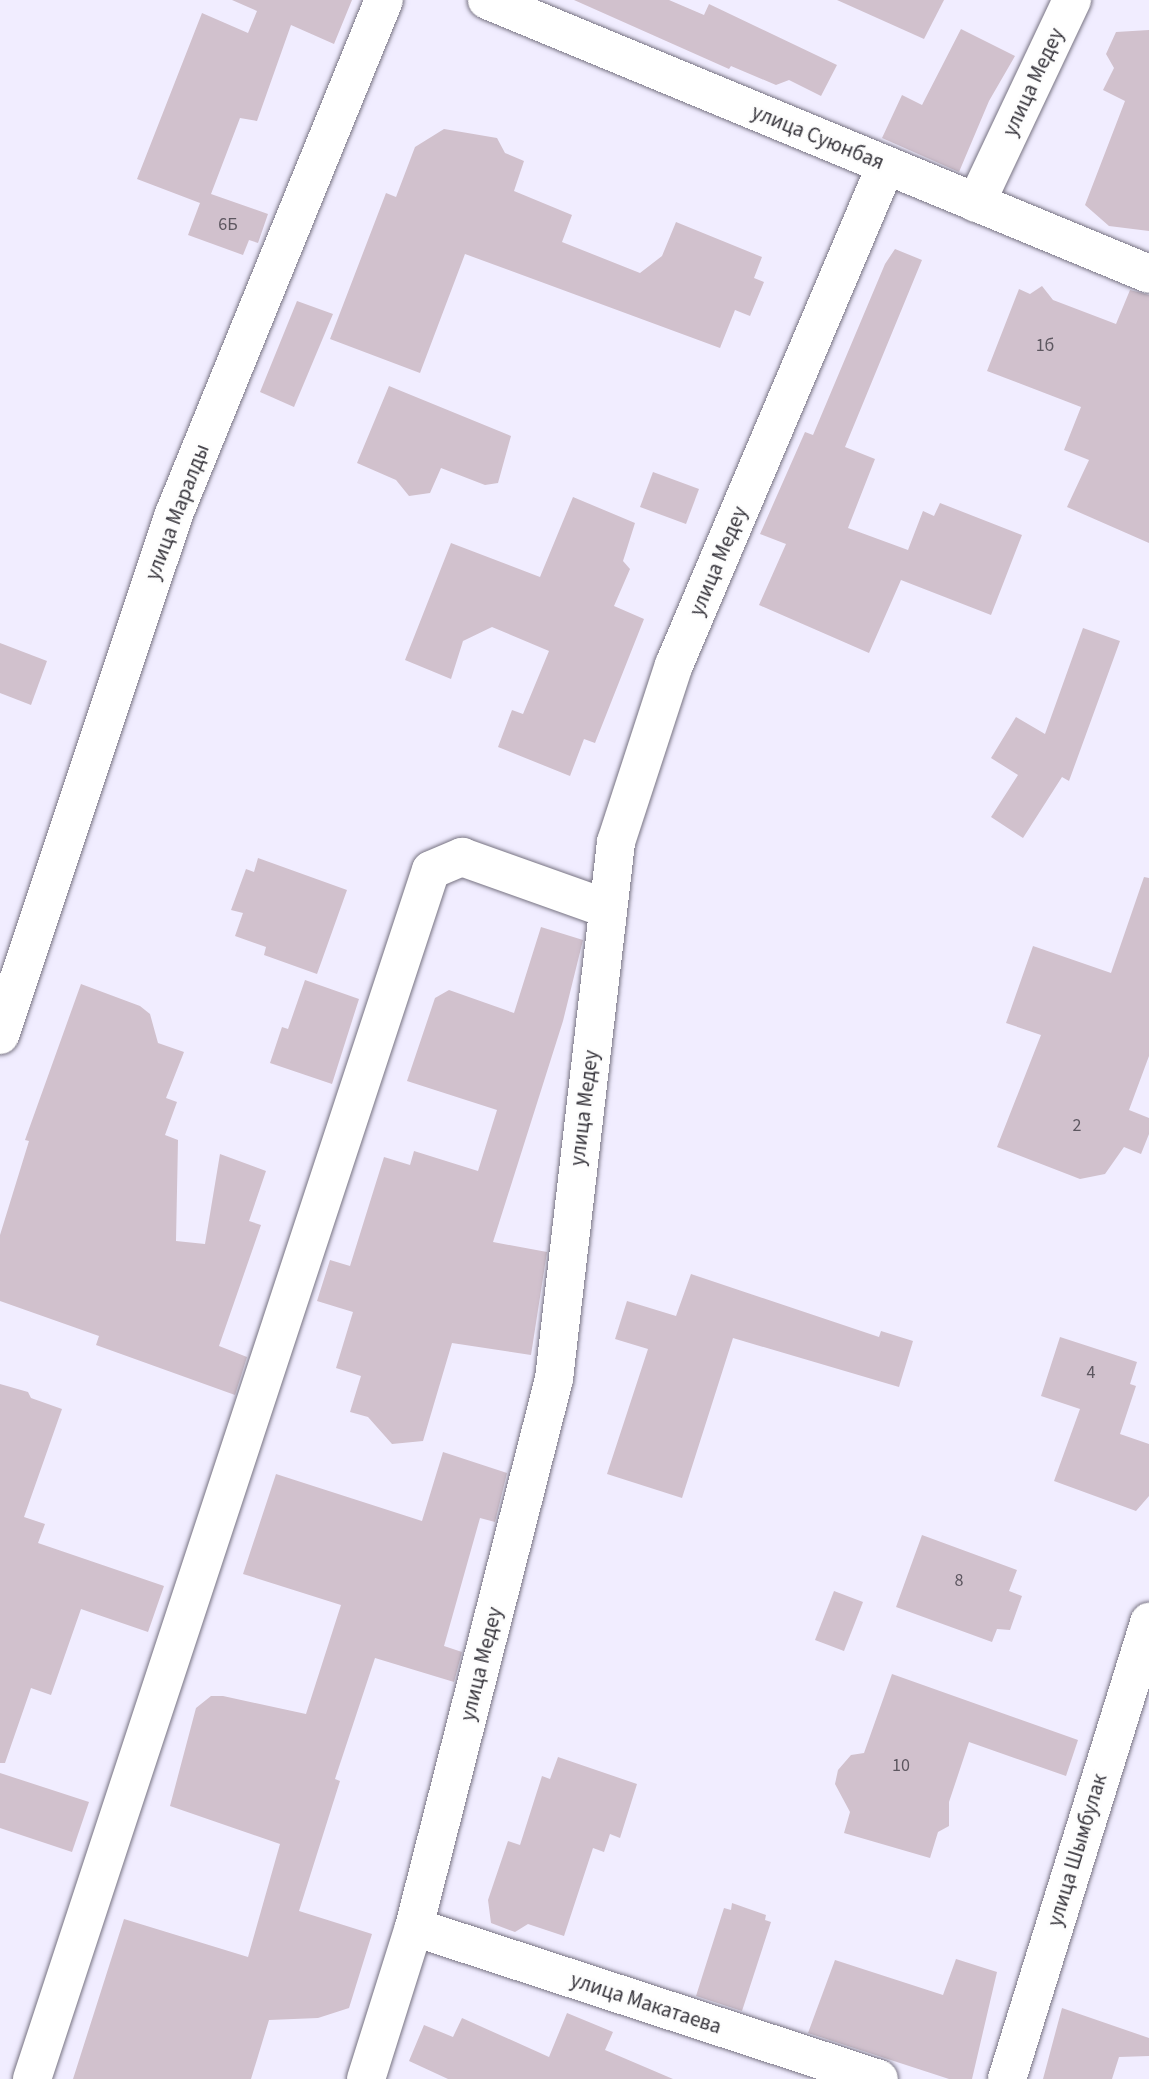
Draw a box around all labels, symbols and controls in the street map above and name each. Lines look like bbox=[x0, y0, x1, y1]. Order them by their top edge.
street label: улица Медеу bbox=[997, 24, 1069, 140]
street label: улица Суюнбая bbox=[748, 99, 888, 175]
house number: 6Б bbox=[218, 214, 238, 236]
house number: 1б bbox=[1036, 335, 1054, 357]
street label: улица Маралды bbox=[140, 440, 214, 584]
street label: улица Медеу bbox=[684, 502, 752, 620]
street label: улица Медеу bbox=[564, 1049, 604, 1167]
house number: 2 bbox=[1073, 1115, 1081, 1137]
house number: 4 bbox=[1087, 1362, 1095, 1384]
house number: 8 bbox=[955, 1570, 963, 1592]
street label: улица Медеу bbox=[455, 1604, 507, 1724]
house number: 10 bbox=[892, 1755, 910, 1777]
street label: улица Шымбулак bbox=[1042, 1771, 1112, 1929]
street label: улица Макатаева bbox=[567, 1967, 725, 2039]

